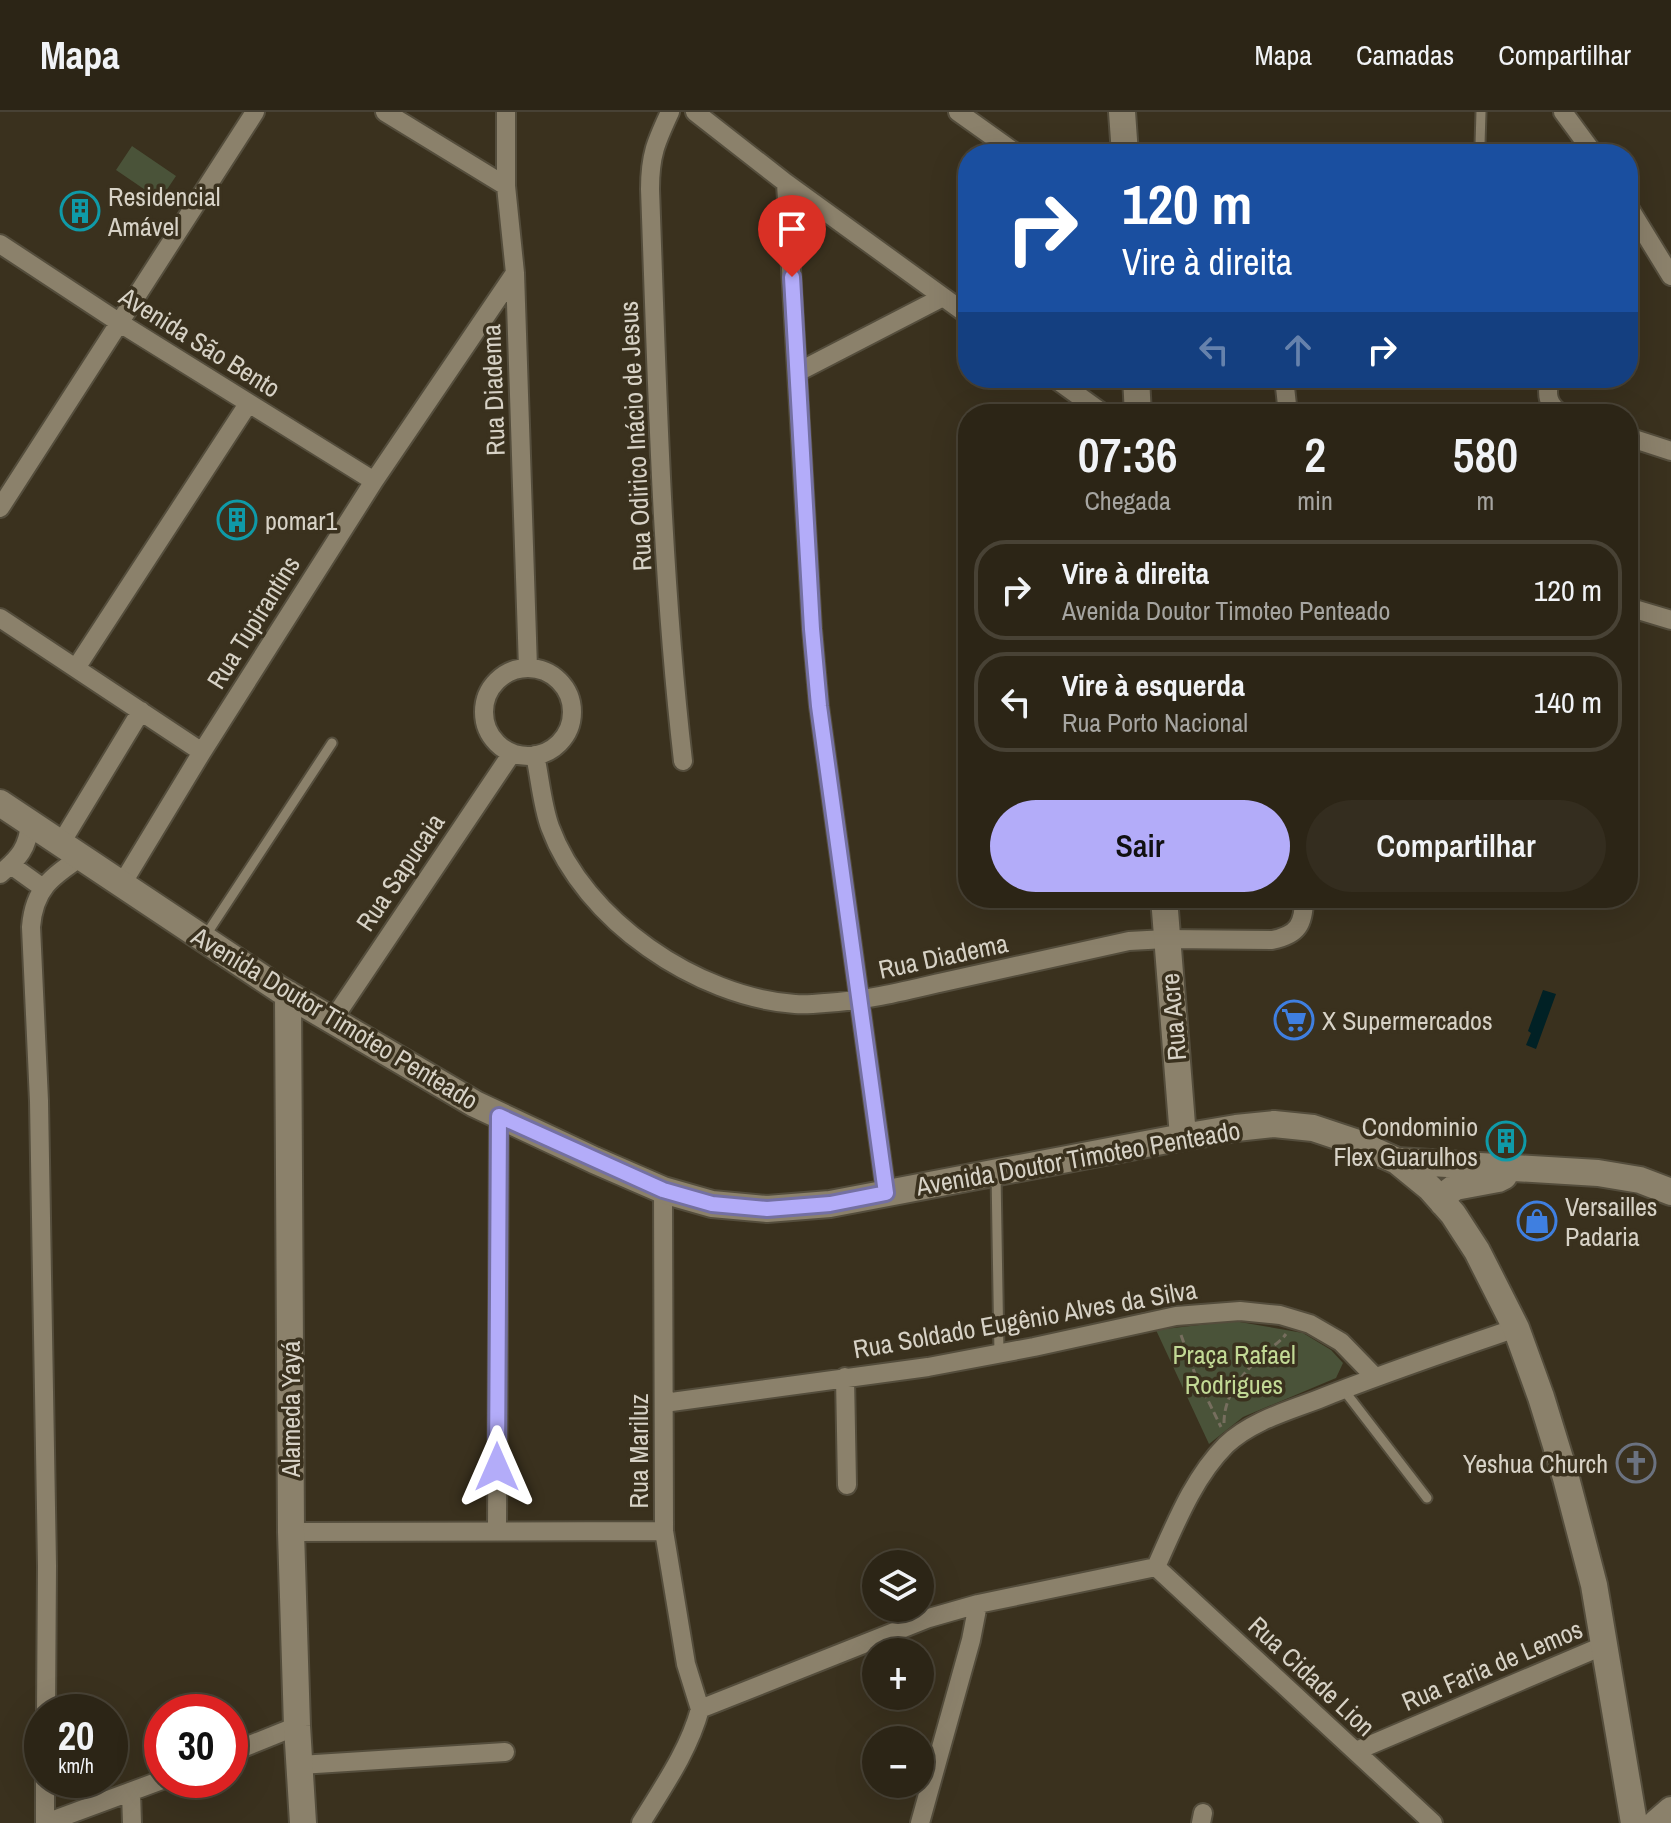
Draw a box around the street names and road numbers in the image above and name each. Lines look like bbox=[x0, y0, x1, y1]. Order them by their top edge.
street label: Avenida São Bento bbox=[112, 278, 287, 405]
street label: Rua Odirico Inácio de Jesus bbox=[610, 300, 660, 572]
street label: Rua Diadema bbox=[473, 324, 513, 456]
street label: Rua Tupirantins bbox=[198, 549, 308, 695]
street label: Rua Sapucaia bbox=[348, 806, 452, 938]
street label: Avenida Doutor Timoteo Penteado bbox=[184, 918, 485, 1118]
street label: Rua Diadema bbox=[875, 925, 1011, 987]
street label: Rua Acre bbox=[1152, 972, 1194, 1062]
street label: Avenida Doutor Timoteo Penteado bbox=[912, 1112, 1243, 1204]
street label: Rua Soldado Eugênio Alves da Silva bbox=[850, 1271, 1200, 1366]
street label: Alameda Yayá bbox=[273, 1340, 308, 1478]
street label: Rua Mariluz bbox=[621, 1394, 656, 1508]
street label: Rua Cidade Lion bbox=[1241, 1608, 1383, 1744]
street label: Rua Faria de Lemos bbox=[1396, 1611, 1588, 1719]

